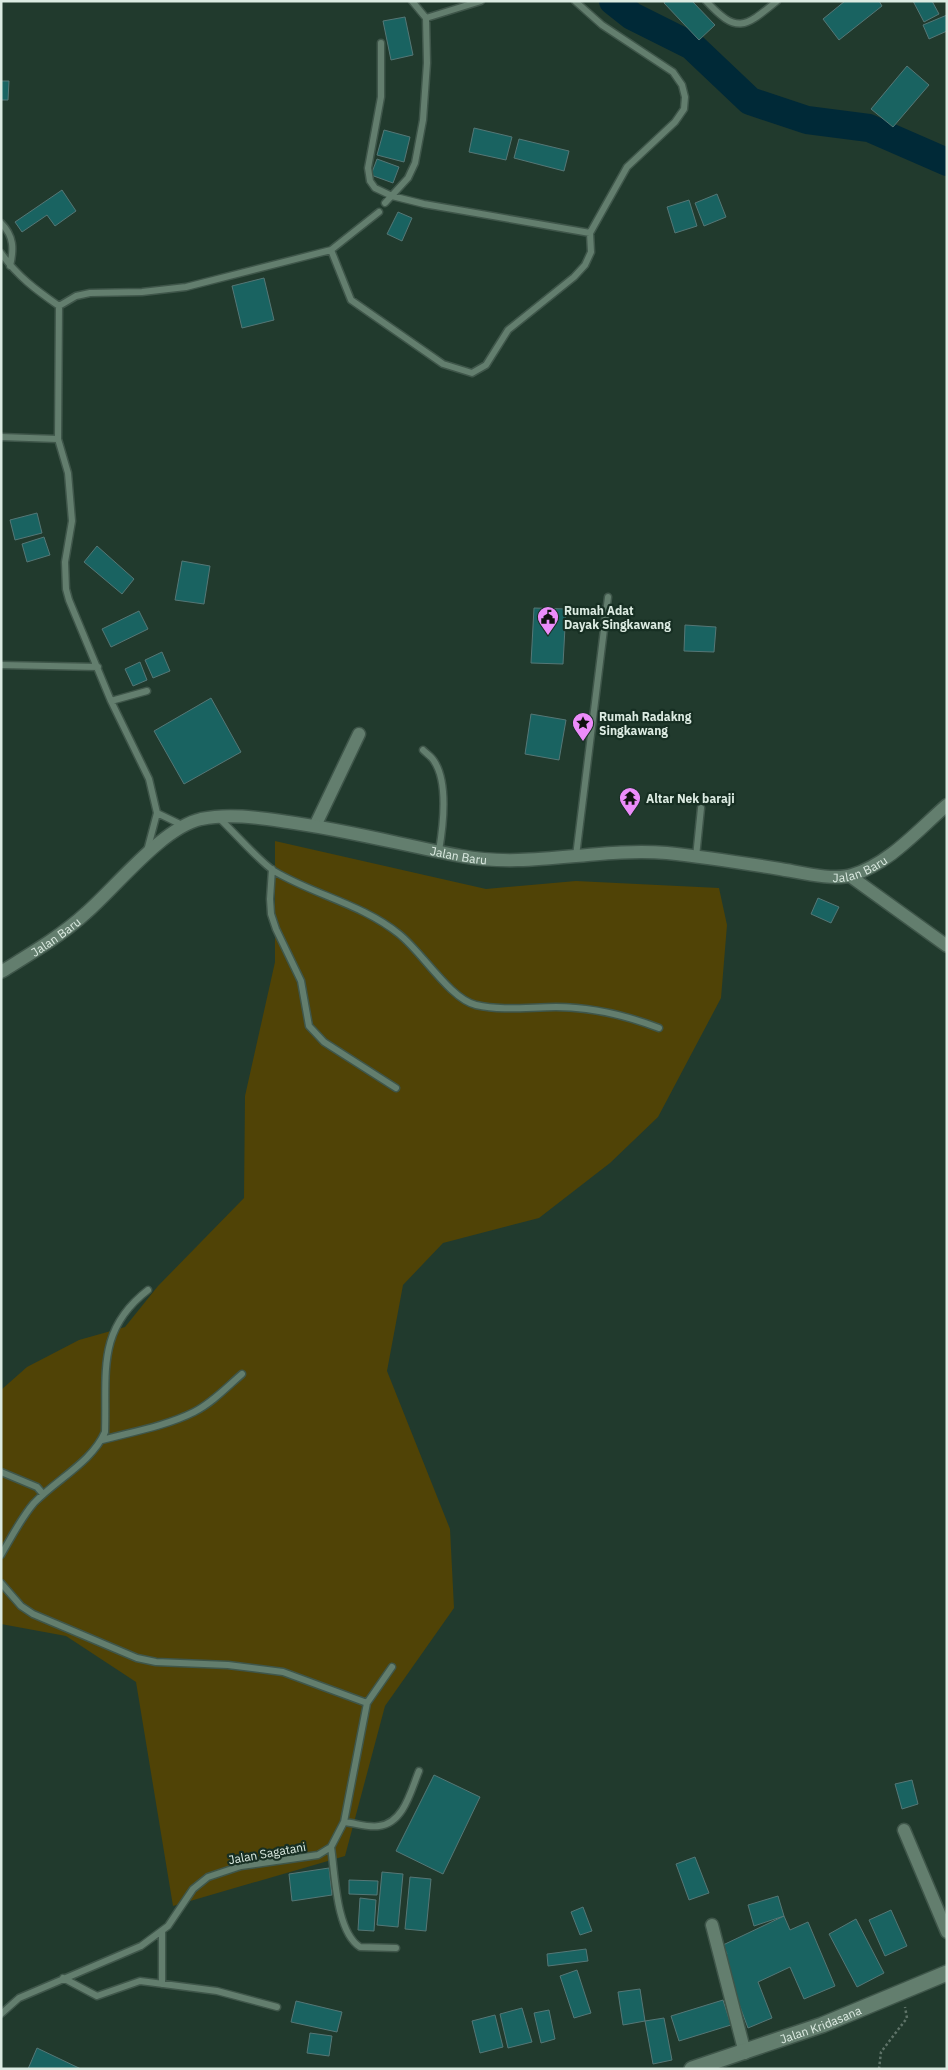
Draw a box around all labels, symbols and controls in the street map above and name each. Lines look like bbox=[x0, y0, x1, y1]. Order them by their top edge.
place label: Rumah Adat Dayak Singkawang bbox=[564, 603, 671, 632]
public building icon: Rumah Adat Dayak Singkawang bbox=[536, 605, 560, 636]
place label: Rumah Radakng Singkawang bbox=[599, 709, 692, 738]
place icon: Rumah Radakng Singkawang bbox=[571, 711, 595, 742]
temple icon: Altar Nek baraji bbox=[618, 786, 642, 817]
place label: Altar Nek baraji bbox=[646, 791, 735, 806]
street label: Jalan Baru bbox=[429, 843, 488, 867]
street label: Jalan Baru bbox=[832, 852, 890, 885]
street label: Jalan Baru bbox=[28, 914, 83, 959]
street label: Jalan Sagatani bbox=[227, 1839, 307, 1867]
street label: Jalan Kridasana bbox=[778, 2002, 864, 2046]

